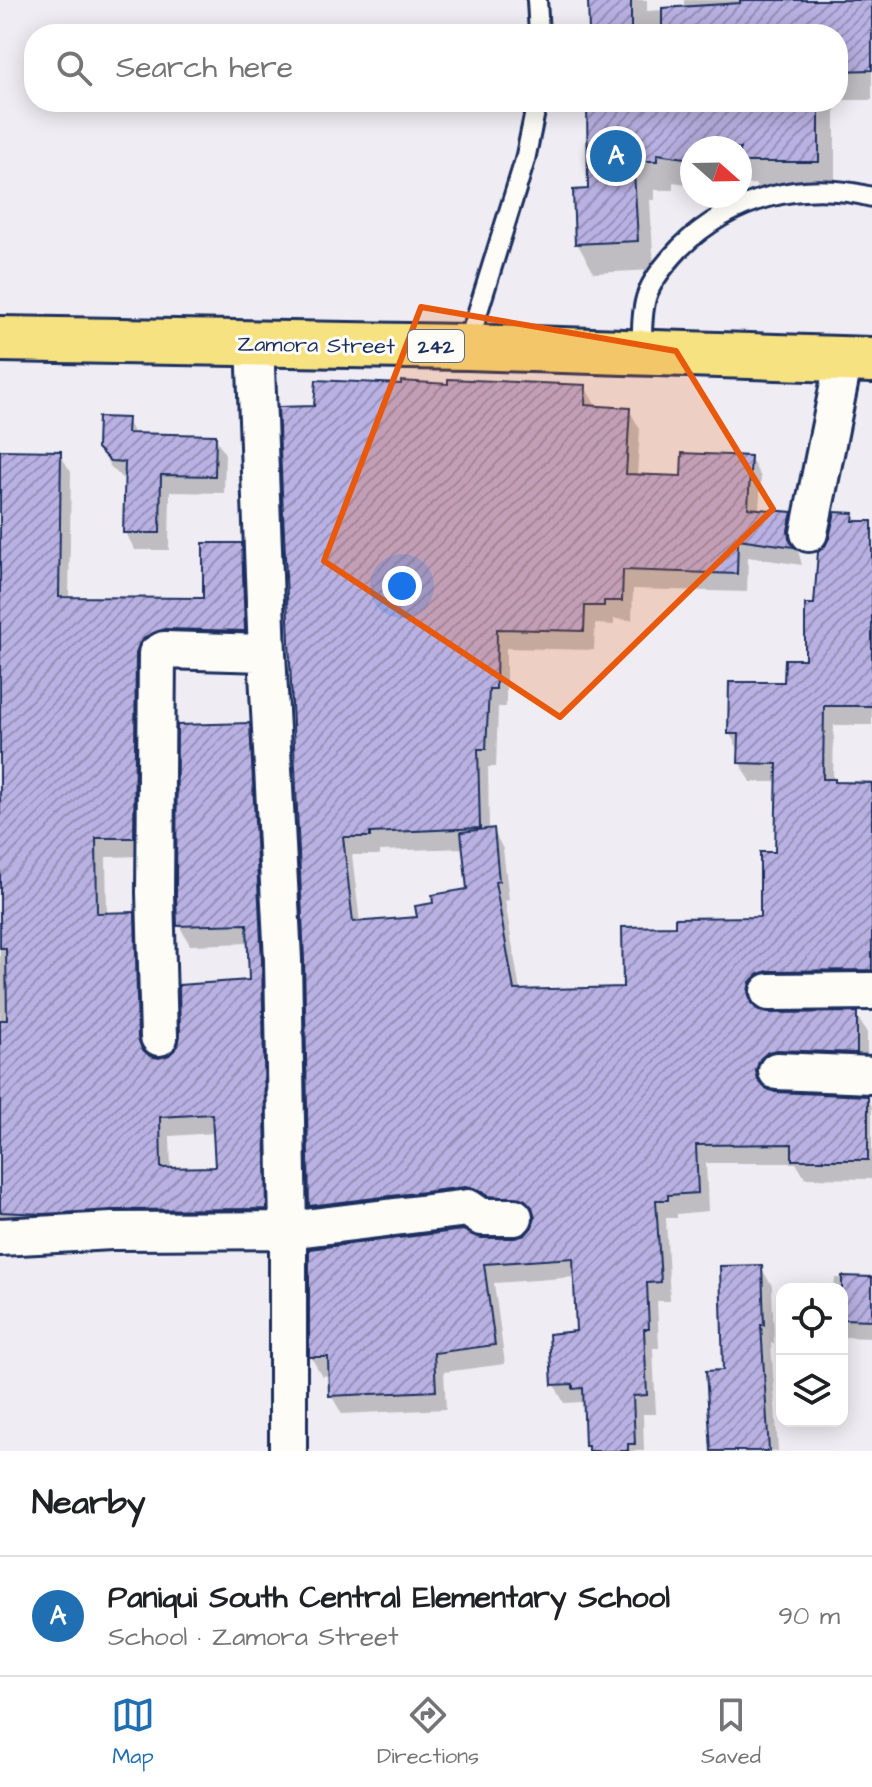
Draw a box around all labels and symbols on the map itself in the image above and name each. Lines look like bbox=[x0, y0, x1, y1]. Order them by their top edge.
pin: A bbox=[590, 126, 642, 186]
north arrow bbox=[680, 136, 752, 208]
street label: Zamora Street bbox=[237, 329, 395, 362]
road number: 242 bbox=[408, 330, 464, 362]
your location bbox=[382, 566, 422, 606]

